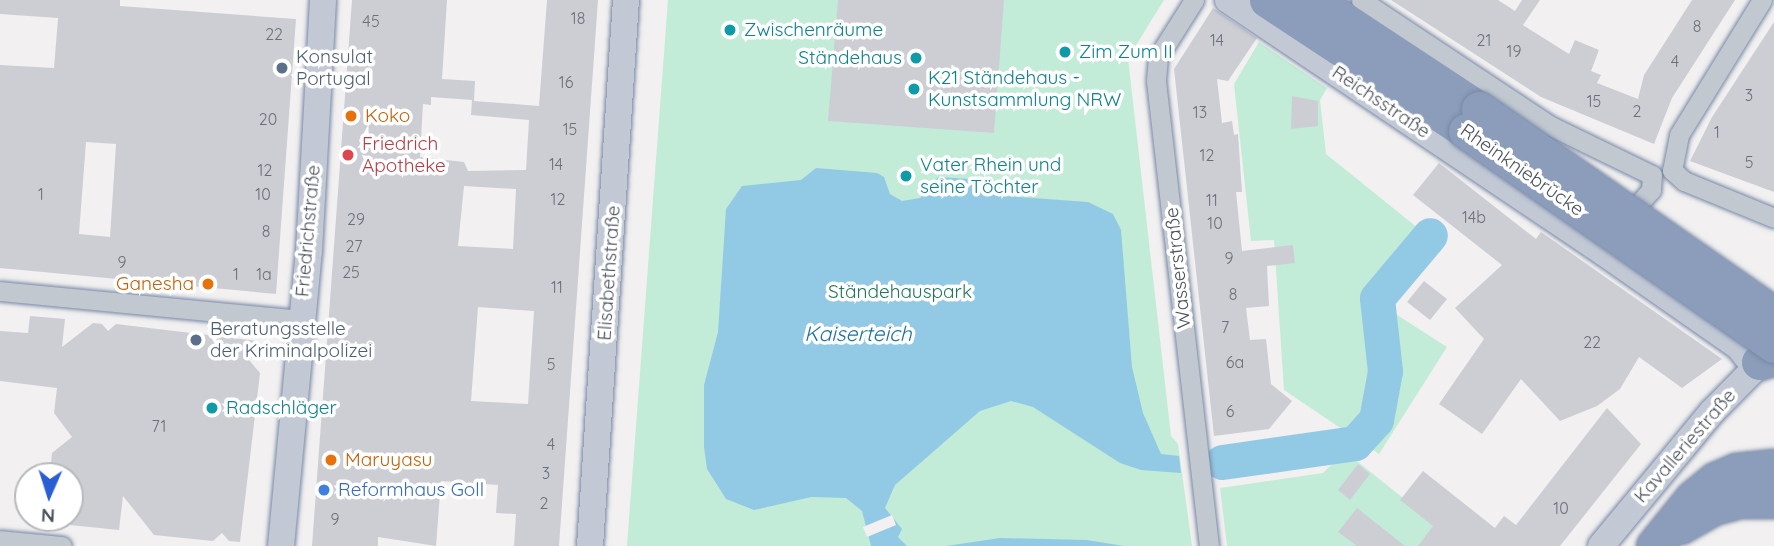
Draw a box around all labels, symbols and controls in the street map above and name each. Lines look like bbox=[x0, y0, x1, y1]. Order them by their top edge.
house number: 18 bbox=[571, 8, 585, 28]
house number: 45 bbox=[362, 11, 380, 31]
house number: 8 bbox=[1693, 16, 1701, 36]
place label: Zwischenräume bbox=[744, 19, 883, 41]
marker: Zwischenräume bbox=[722, 22, 738, 38]
house number: 22 bbox=[265, 24, 283, 44]
house number: 14 bbox=[1210, 30, 1224, 50]
house number: 21 bbox=[1477, 30, 1491, 50]
place label: Zim Zum II bbox=[1079, 41, 1173, 63]
house number: 19 bbox=[1507, 41, 1521, 61]
marker: Zim Zum II bbox=[1057, 44, 1073, 60]
place label: Konsulat Portugal bbox=[296, 46, 373, 90]
place label: Ständehaus bbox=[798, 47, 902, 69]
marker: Ständehaus bbox=[908, 50, 924, 66]
house number: 4 bbox=[1671, 51, 1679, 71]
marker: Konsulat Portugal bbox=[274, 60, 290, 76]
street label: Reichsstraße bbox=[1328, 61, 1434, 143]
place label: K21 Ständehaus - Kunstsammlung NRW bbox=[928, 67, 1121, 111]
house number: 16 bbox=[559, 72, 573, 92]
marker: K21 Ständehaus - Kunstsammlung NRW bbox=[906, 81, 922, 97]
house number: 3 bbox=[1745, 85, 1753, 105]
house number: 15 bbox=[1587, 91, 1601, 111]
house number: 2 bbox=[1633, 101, 1641, 121]
house number: 13 bbox=[1193, 102, 1207, 122]
place label: Koko bbox=[365, 105, 410, 127]
marker: Koko bbox=[343, 108, 359, 124]
house number: 20 bbox=[259, 109, 277, 129]
house number: 15 bbox=[563, 119, 577, 139]
street label: Rheinkniebrücke bbox=[1456, 119, 1588, 221]
house number: 1 bbox=[1714, 122, 1720, 142]
place label: Friedrich Apotheke bbox=[362, 133, 446, 177]
house number: 12 bbox=[1200, 145, 1214, 165]
marker: Friedrich Apotheke bbox=[340, 147, 356, 163]
house number: 5 bbox=[1745, 152, 1753, 172]
house number: 14 bbox=[549, 154, 563, 174]
place label: Vater Rhein und seine Töchter bbox=[920, 154, 1061, 198]
house number: 12 bbox=[258, 160, 272, 180]
street label: Friedrichstraße bbox=[291, 164, 325, 298]
marker: Vater Rhein und seine Töchter bbox=[898, 168, 914, 184]
house number: 1 bbox=[38, 184, 44, 204]
house number: 10 bbox=[255, 184, 271, 204]
house number: 12 bbox=[551, 189, 565, 209]
house number: 11 bbox=[1206, 190, 1218, 210]
street label: Elisabethstraße bbox=[593, 205, 625, 341]
street label: Wasserstraße bbox=[1160, 206, 1196, 330]
house number: 14b bbox=[1462, 207, 1486, 227]
house number: 29 bbox=[347, 209, 365, 229]
house number: 10 bbox=[1207, 213, 1223, 233]
house number: 8 bbox=[262, 221, 270, 241]
house number: 27 bbox=[346, 236, 362, 256]
house number: 9 bbox=[1225, 248, 1233, 268]
house number: 9 bbox=[118, 252, 126, 272]
house number: 25 bbox=[342, 262, 360, 282]
house number: 1 bbox=[233, 264, 239, 284]
house number: 1a bbox=[256, 264, 272, 284]
place label: Ganesha bbox=[116, 273, 194, 295]
marker: Ganesha bbox=[200, 276, 216, 292]
house number: 11 bbox=[551, 277, 563, 297]
park label: Ständehauspark bbox=[828, 281, 972, 303]
house number: 8 bbox=[1229, 284, 1237, 304]
house number: 7 bbox=[1221, 317, 1229, 337]
place label: Beratungsstelle der Kriminalpolizei bbox=[210, 318, 372, 362]
water label: Kaiserteich bbox=[804, 320, 912, 346]
marker: Beratungsstelle der Kriminalpolizei bbox=[188, 332, 204, 348]
house number: 22 bbox=[1583, 332, 1601, 352]
house number: 6a bbox=[1226, 352, 1244, 372]
house number: 5 bbox=[547, 354, 555, 374]
street label: Kavalleriestraße bbox=[1629, 384, 1741, 508]
place label: Radschläger bbox=[226, 397, 337, 419]
marker: Radschläger bbox=[204, 400, 220, 416]
house number: 6 bbox=[1226, 401, 1234, 421]
house number: 71 bbox=[152, 416, 166, 436]
house number: 4 bbox=[547, 434, 555, 454]
place label: Maruyasu bbox=[345, 449, 432, 471]
marker: Maruyasu bbox=[323, 452, 339, 468]
north arrow bbox=[14, 462, 84, 532]
house number: 3 bbox=[542, 463, 550, 483]
place label: Reformhaus Goll bbox=[338, 479, 484, 501]
marker: Reformhaus Goll bbox=[316, 482, 332, 498]
house number: 2 bbox=[540, 493, 548, 513]
house number: 10 bbox=[1553, 498, 1569, 518]
text: N bbox=[40, 504, 56, 528]
house number: 9 bbox=[331, 509, 339, 529]

